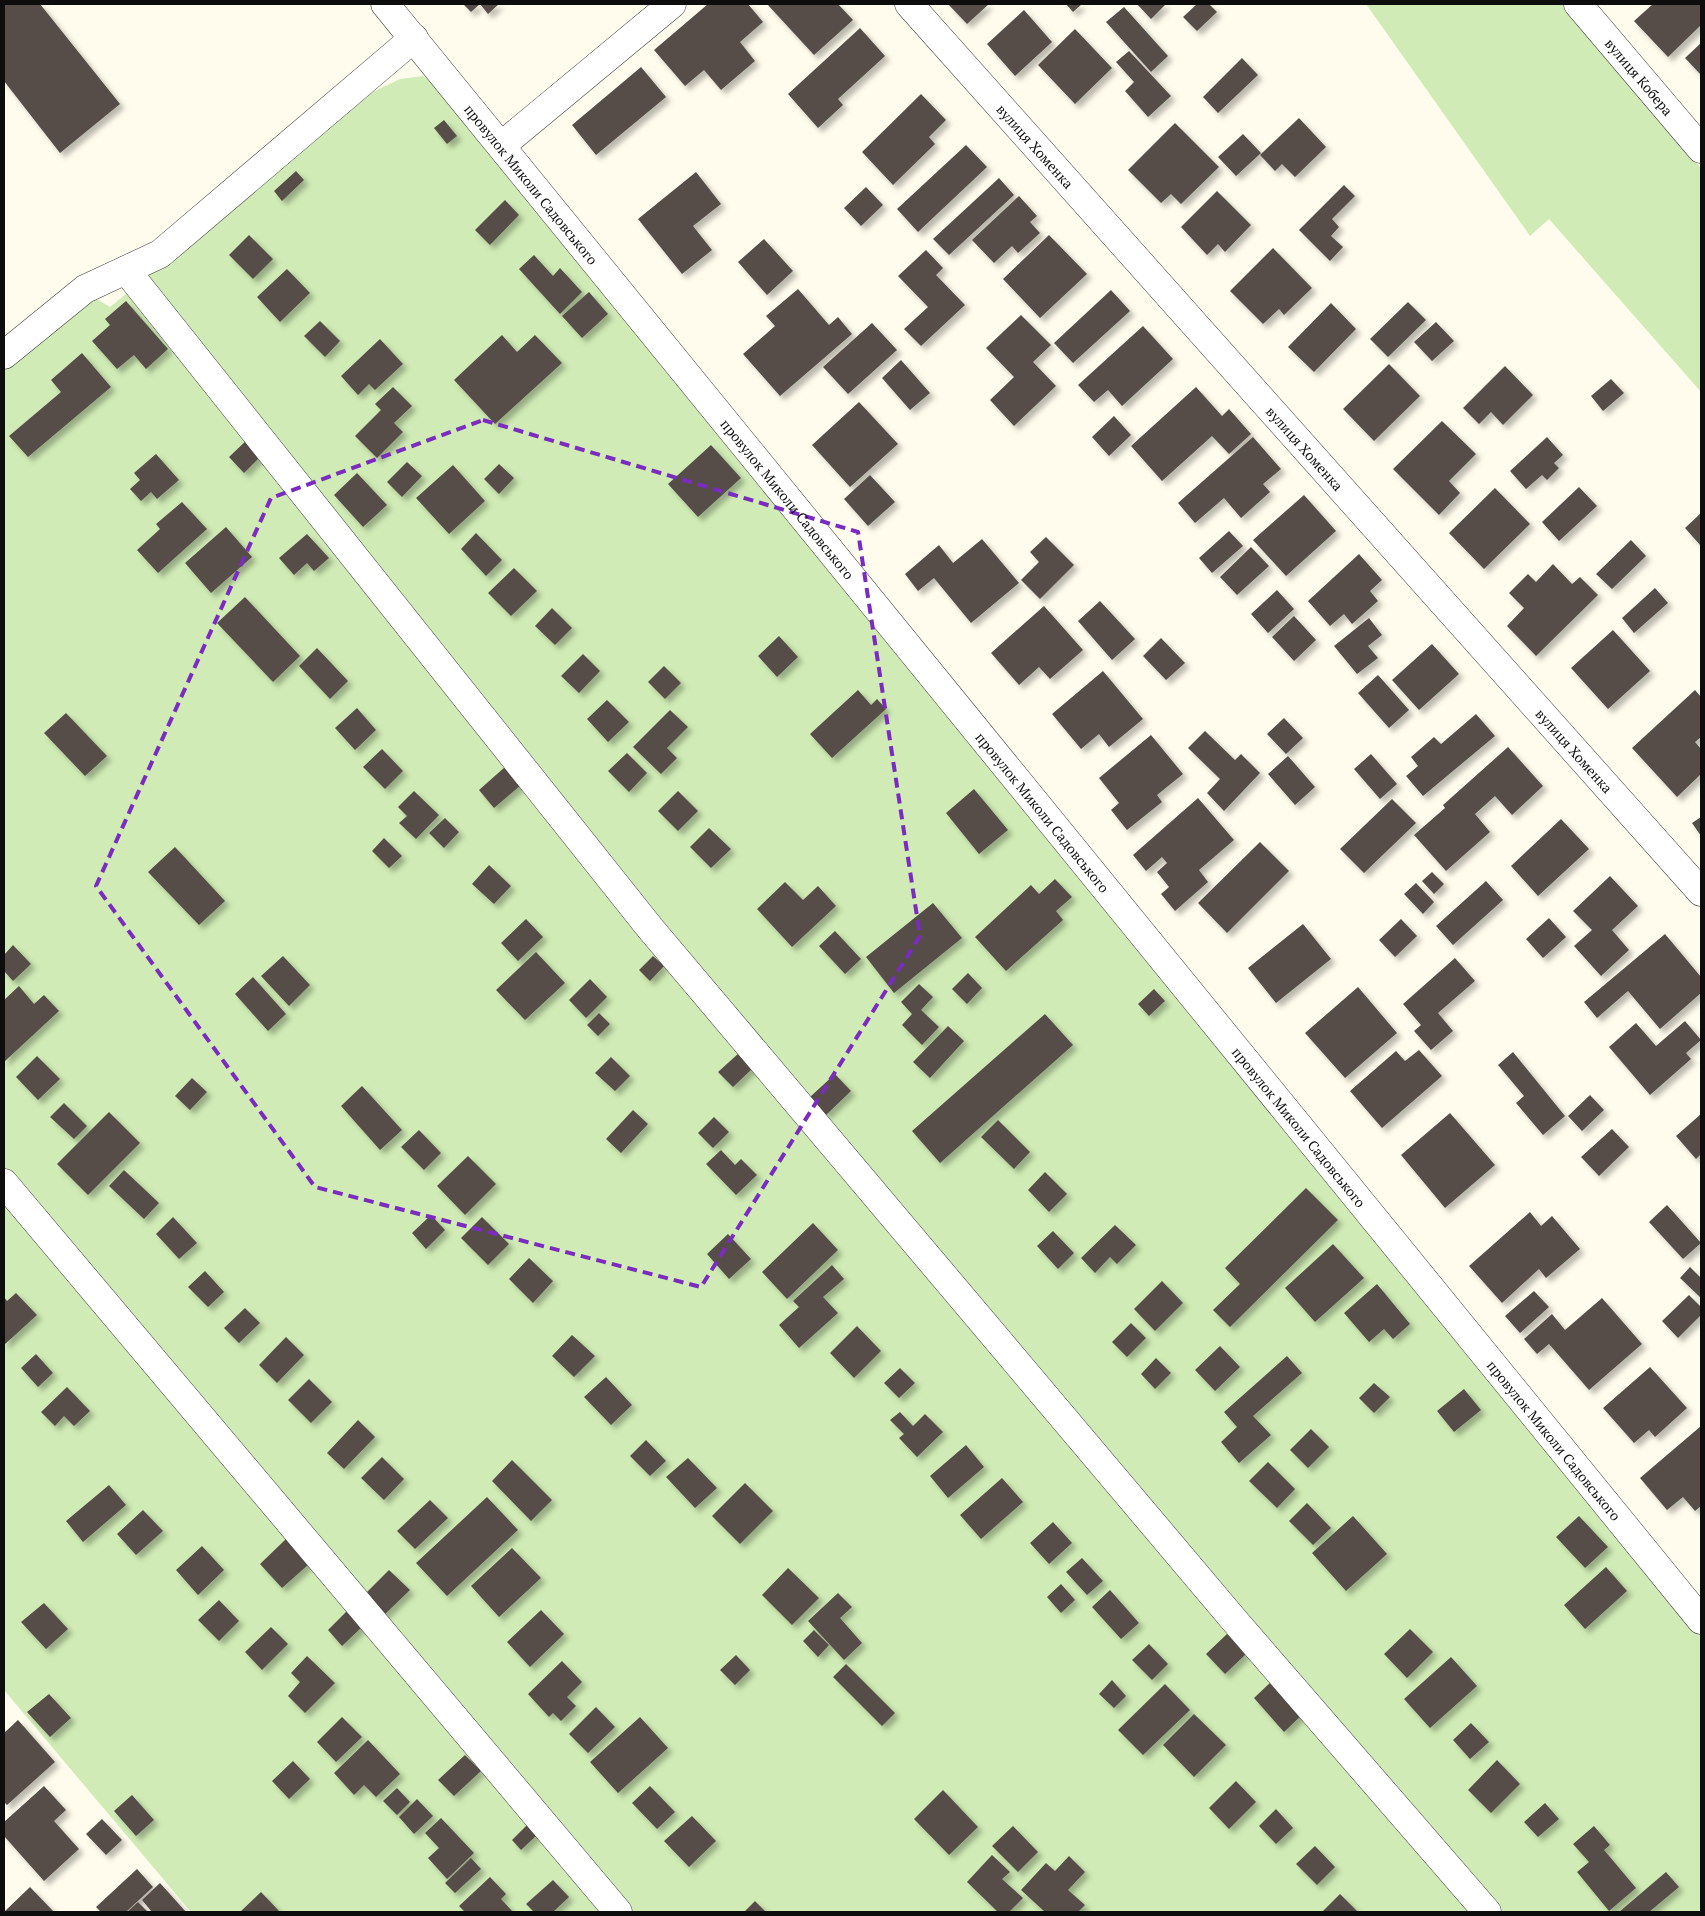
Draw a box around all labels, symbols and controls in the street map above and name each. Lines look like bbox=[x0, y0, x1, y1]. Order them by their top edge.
street label: вулиця Кобера bbox=[1601, 34, 1678, 119]
street label: провулок Миколи Садовського bbox=[460, 100, 603, 268]
street label: вулиця Хоменка bbox=[993, 100, 1078, 192]
street label: вулиця Хоменка bbox=[1262, 402, 1348, 494]
street label: провулок Миколи Садовського bbox=[717, 414, 859, 583]
street label: вулиця Хоменка bbox=[1532, 704, 1617, 797]
street label: провулок Миколи Садовського bbox=[972, 728, 1114, 896]
street label: провулок Миколи Садовського bbox=[1228, 1043, 1371, 1211]
street label: провулок Миколи Садовського bbox=[1483, 1356, 1626, 1524]

